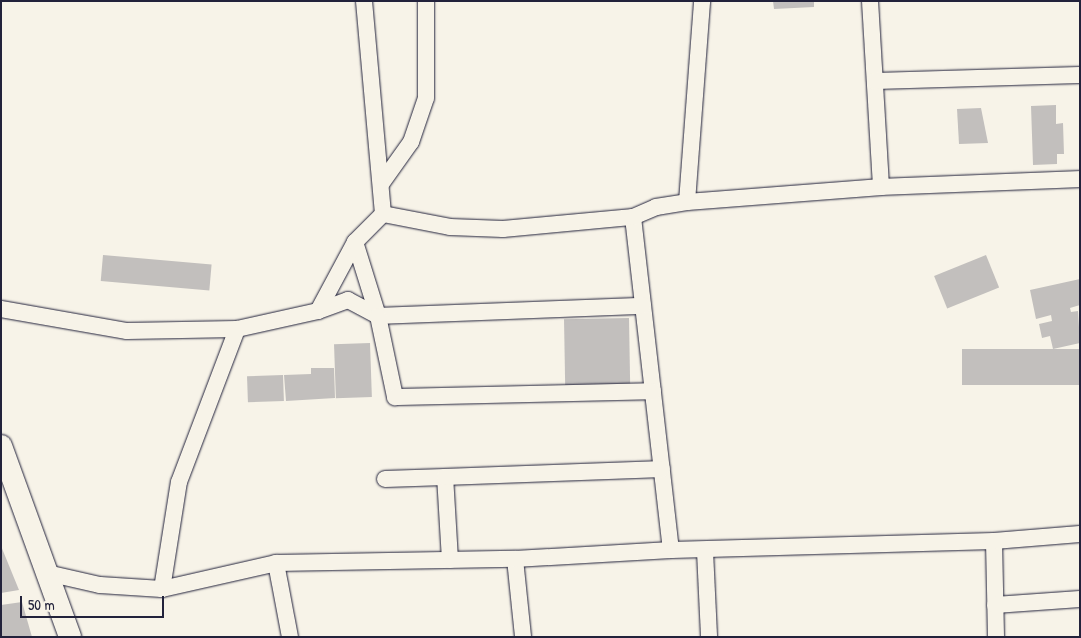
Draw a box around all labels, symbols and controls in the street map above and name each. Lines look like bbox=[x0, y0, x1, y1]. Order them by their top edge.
scale bar bbox=[22, 586, 166, 618]
text: 50 m bbox=[28, 594, 55, 615]

